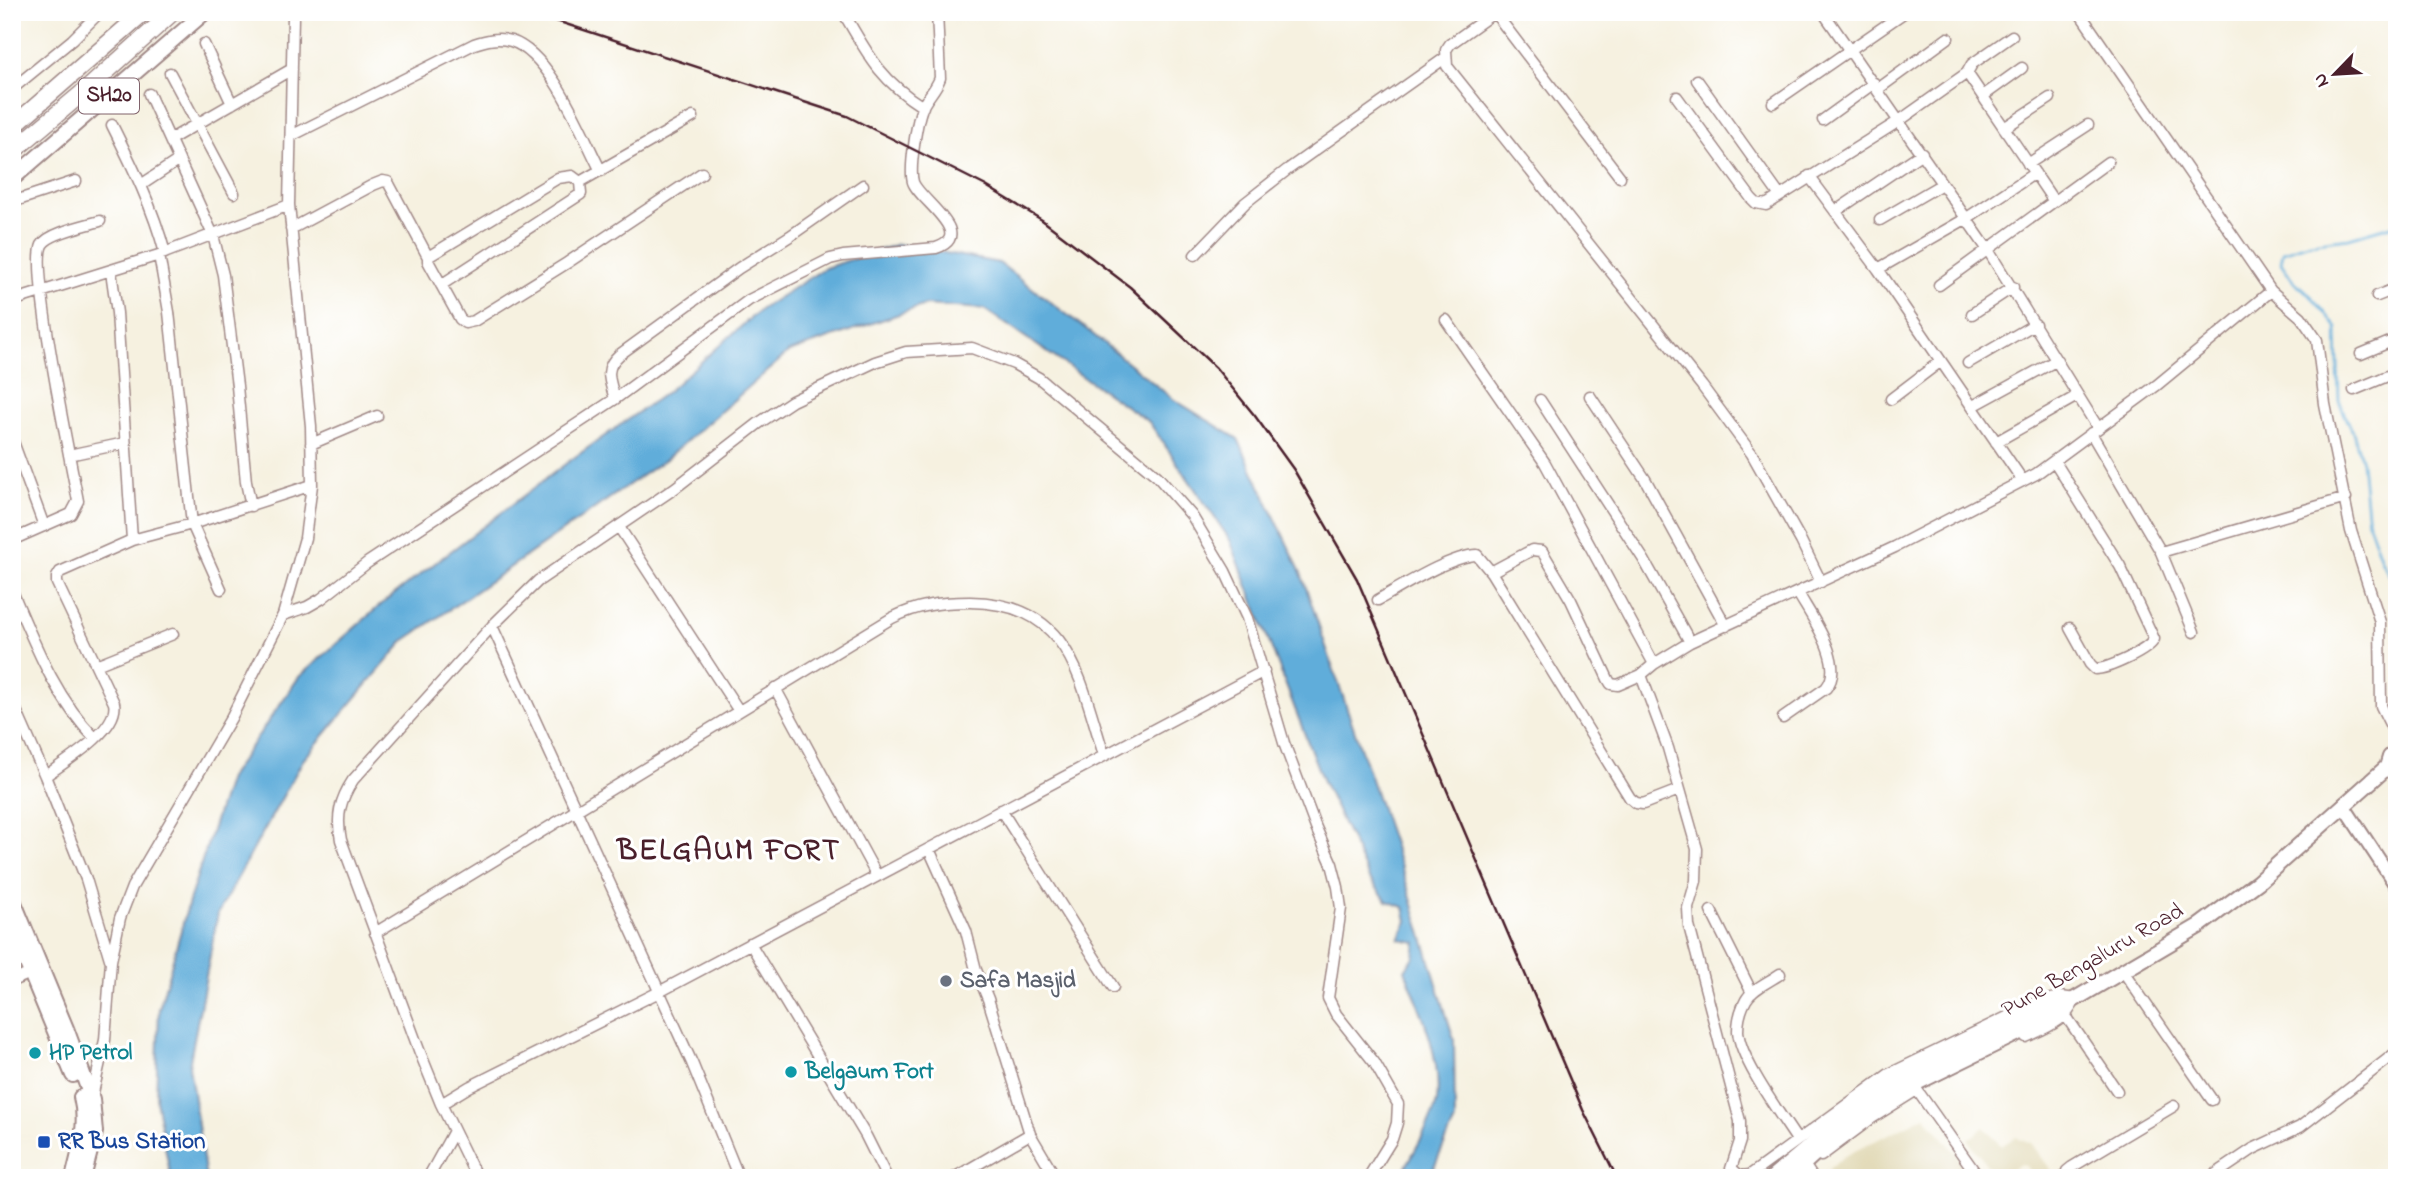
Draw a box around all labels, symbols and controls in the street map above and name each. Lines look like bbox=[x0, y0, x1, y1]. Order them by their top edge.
north arrow bbox=[2300, 38, 2370, 108]
text: N bbox=[2307, 68, 2337, 92]
road number: SH20 bbox=[79, 78, 139, 114]
district label: BELGAUM FORT bbox=[615, 830, 841, 874]
street label: Pune Bengaluru Road bbox=[1996, 895, 2191, 1027]
place label: Safa Masjid bbox=[960, 965, 1076, 998]
marker: Safa Masjid bbox=[938, 973, 954, 989]
place label: HP Petrol bbox=[49, 1037, 132, 1070]
marker: HP Petrol bbox=[27, 1045, 43, 1061]
place label: Belgaum Fort bbox=[804, 1056, 934, 1091]
marker: Belgaum Fort bbox=[783, 1064, 799, 1080]
place label: RR Bus Station bbox=[58, 1126, 205, 1159]
marker: RR Bus Station bbox=[36, 1134, 52, 1150]

